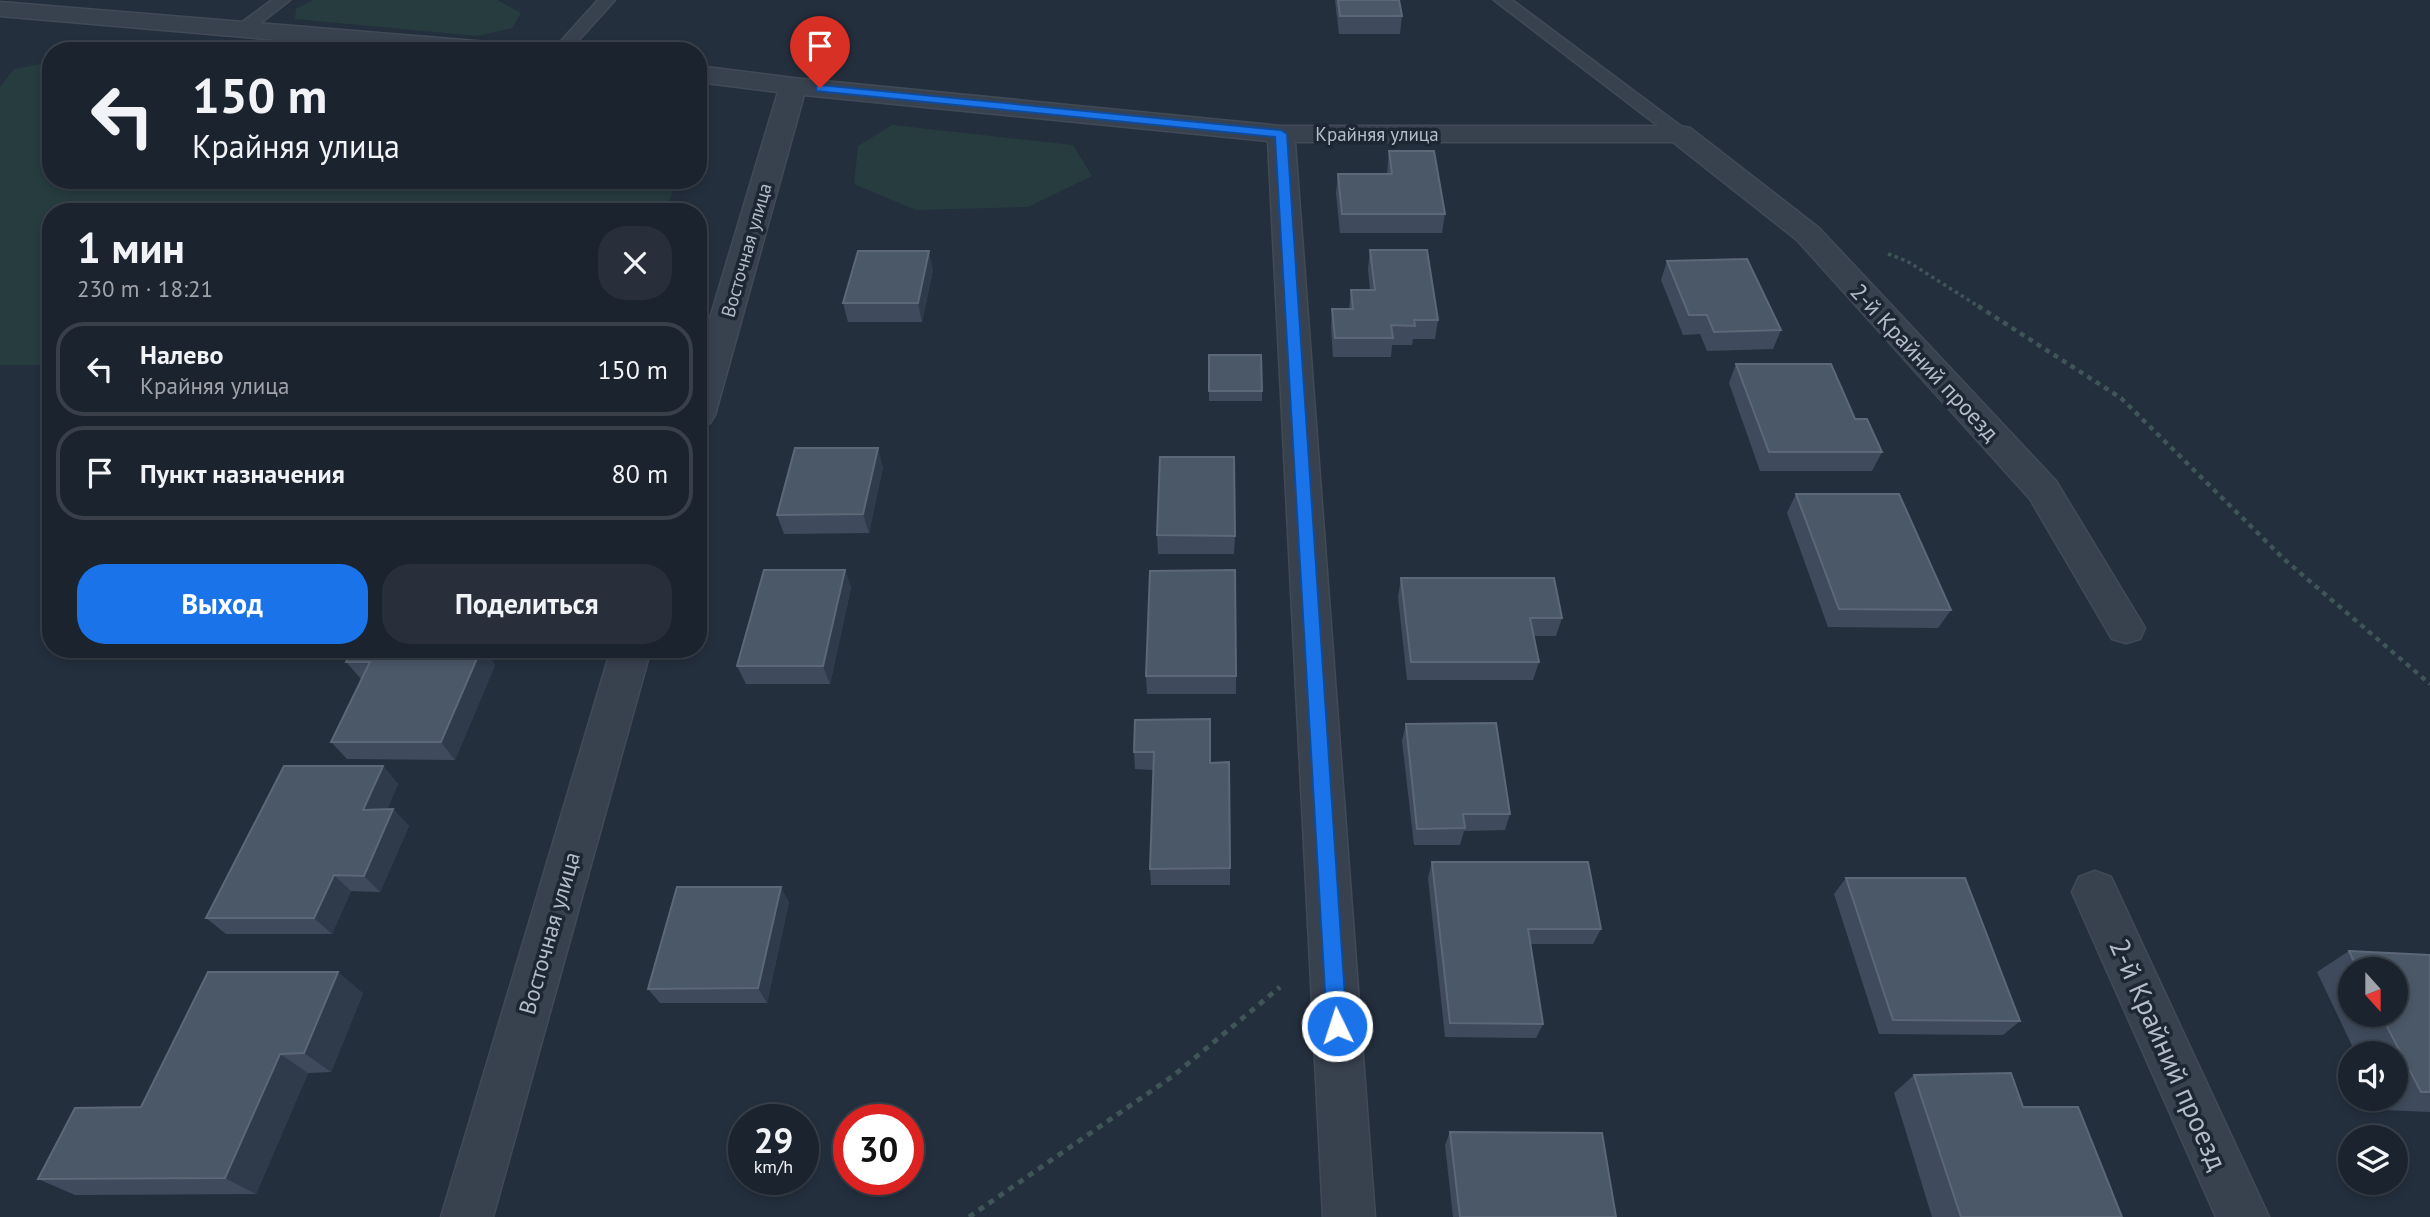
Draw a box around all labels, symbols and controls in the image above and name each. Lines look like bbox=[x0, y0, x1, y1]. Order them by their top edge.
pin bbox=[790, 16, 850, 88]
icon: arrive bbox=[801, 27, 839, 65]
text: 150 m bbox=[192, 63, 327, 127]
icon: left bbox=[77, 70, 168, 161]
street label: Крайняя улица bbox=[1315, 122, 1439, 146]
text: Крайняя улица bbox=[192, 125, 400, 167]
street label: Восточная улица bbox=[715, 180, 777, 320]
text: 1 мин bbox=[77, 220, 185, 275]
button: close bbox=[598, 226, 672, 300]
text: 230 m · 18:21 bbox=[77, 274, 213, 303]
street label: 2-й Крайний проезд bbox=[1844, 277, 2006, 447]
text: Налево bbox=[140, 338, 224, 371]
icon: left bbox=[81, 350, 119, 388]
text: 150 m bbox=[597, 353, 668, 386]
text: Крайняя улица bbox=[140, 371, 289, 400]
icon: arrive bbox=[81, 454, 119, 492]
text: Пункт назначения bbox=[140, 457, 345, 490]
text: 80 m bbox=[612, 457, 668, 490]
button: Выход bbox=[77, 564, 368, 644]
button: Поделиться bbox=[382, 564, 672, 644]
street label: Восточная улица bbox=[512, 848, 586, 1018]
street label: 2-й Крайний проезд bbox=[2101, 932, 2237, 1176]
north arrow bbox=[2338, 957, 2408, 1027]
map controls bbox=[2338, 957, 2408, 1195]
position arrow bbox=[1300, 989, 1374, 1063]
button: sound bbox=[2338, 1041, 2408, 1111]
speed limit sign: 30 bbox=[833, 1104, 924, 1195]
text: 29 bbox=[754, 1117, 793, 1163]
button: layers bbox=[2338, 1125, 2408, 1195]
text: km/h bbox=[754, 1155, 793, 1178]

